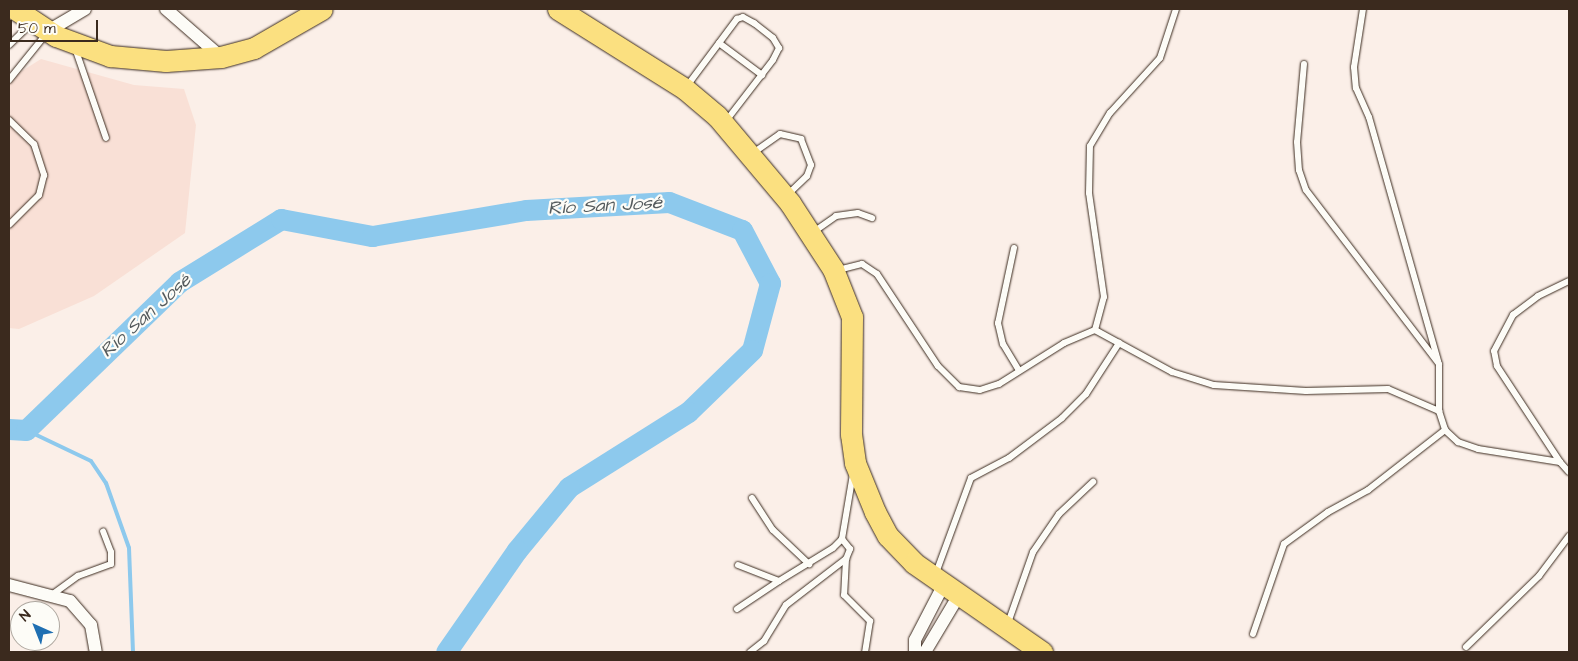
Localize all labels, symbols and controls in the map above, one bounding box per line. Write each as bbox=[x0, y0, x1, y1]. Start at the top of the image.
scale bar bbox=[12, 10, 100, 42]
text: 50 m bbox=[18, 18, 56, 39]
water label: Río San José bbox=[547, 192, 663, 220]
water label: Río San José bbox=[96, 269, 196, 363]
north arrow bbox=[10, 601, 60, 651]
text: N bbox=[15, 606, 35, 626]

